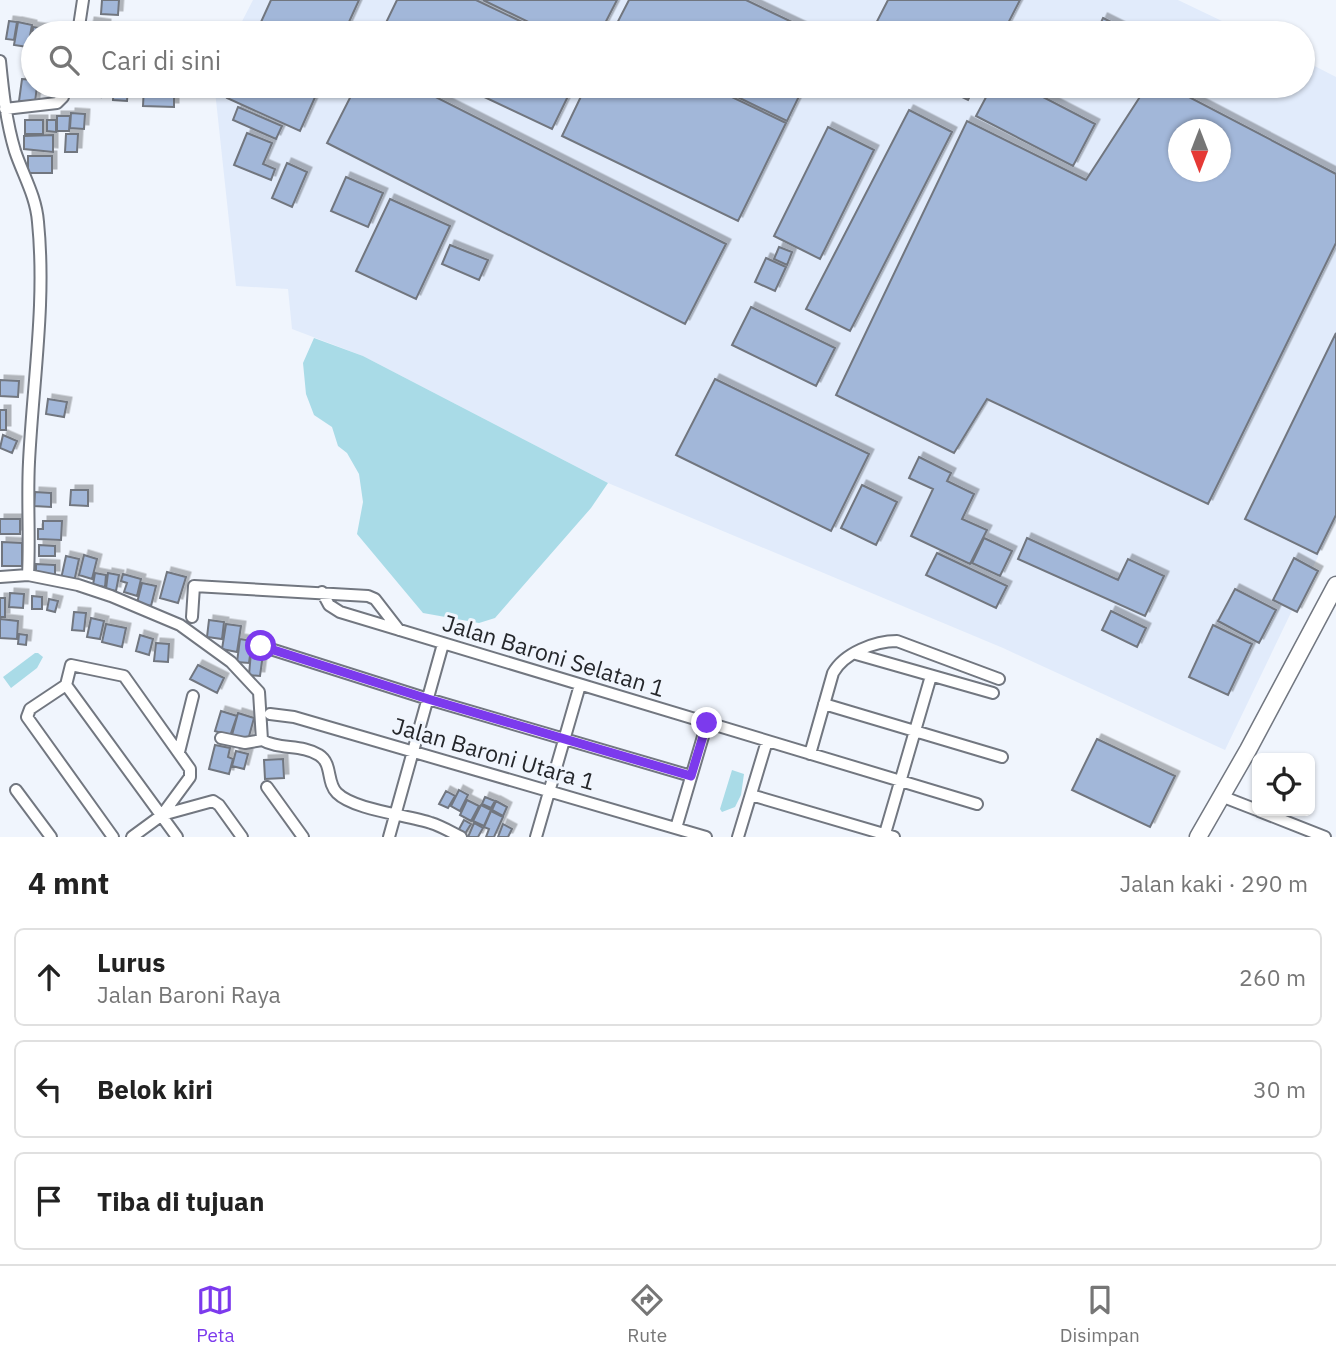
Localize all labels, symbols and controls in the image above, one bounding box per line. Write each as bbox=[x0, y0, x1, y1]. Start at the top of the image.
search box bbox=[21, 21, 1315, 98]
icon: search bbox=[45, 41, 83, 79]
text: Cari di sini bbox=[101, 43, 221, 77]
north arrow bbox=[1168, 119, 1231, 182]
street label: Jalan Baroni Selatan 1 bbox=[439, 607, 669, 703]
route start bbox=[245, 630, 276, 661]
route end bbox=[691, 707, 722, 738]
street label: Jalan Baroni Utara 1 bbox=[389, 710, 599, 796]
map controls bbox=[1252, 753, 1315, 816]
button: locate bbox=[1252, 753, 1315, 816]
text: 4 mnt bbox=[28, 863, 109, 902]
text: Jalan kaki · 290 m bbox=[1120, 868, 1308, 898]
text: Lurus bbox=[97, 945, 165, 979]
icon: ahead bbox=[30, 958, 68, 996]
text: 260 m bbox=[1239, 962, 1306, 992]
text: Jalan Baroni Raya bbox=[97, 979, 281, 1009]
icon: left bbox=[30, 1070, 68, 1108]
text: Belok kiri bbox=[97, 1072, 213, 1106]
text: 30 m bbox=[1253, 1074, 1306, 1104]
icon: arrive bbox=[30, 1182, 68, 1220]
text: Tiba di tujuan bbox=[97, 1184, 264, 1218]
tab: Peta bbox=[196, 1281, 235, 1347]
tab: Rute bbox=[627, 1281, 667, 1347]
tab: Disimpan bbox=[1060, 1281, 1140, 1347]

